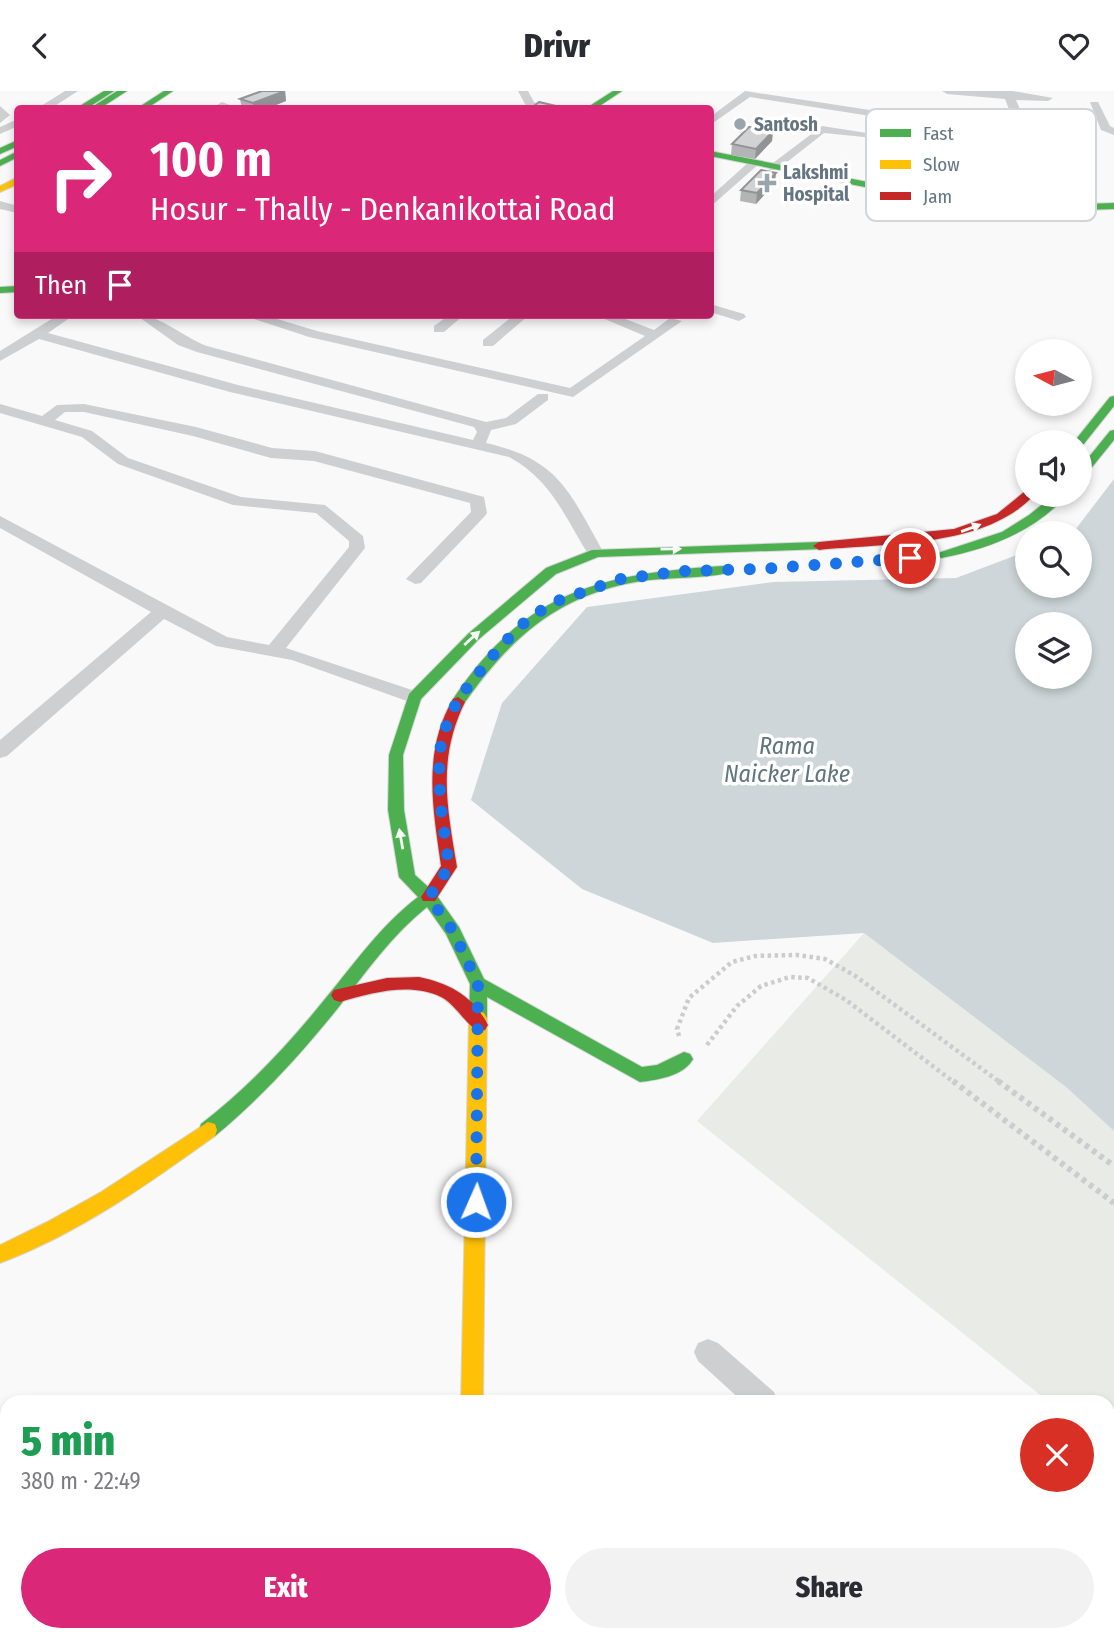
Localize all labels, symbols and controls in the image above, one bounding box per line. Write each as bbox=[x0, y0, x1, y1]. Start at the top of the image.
icon: back bbox=[21, 27, 59, 65]
text: Drivr bbox=[524, 27, 590, 65]
icon: heart bbox=[1055, 27, 1093, 65]
legend bbox=[866, 109, 1096, 221]
place label: Santosh bbox=[754, 113, 818, 136]
marker: Santosh bbox=[732, 116, 748, 132]
text: Fast bbox=[923, 122, 954, 145]
text: 100 m bbox=[150, 130, 272, 189]
icon: right bbox=[35, 133, 126, 224]
text: Slow bbox=[923, 153, 960, 176]
place label: Lakshmi Hospital bbox=[783, 161, 850, 206]
marker: Lakshmi Hospital bbox=[757, 173, 777, 193]
text: Jam bbox=[923, 185, 952, 208]
text: Hosur - Thally - Denkanikottai Road bbox=[150, 190, 615, 228]
icon: arrive bbox=[101, 266, 139, 304]
text: Then bbox=[35, 270, 87, 301]
north arrow bbox=[1015, 339, 1092, 417]
map controls bbox=[1015, 339, 1092, 689]
button: sound bbox=[1015, 430, 1092, 507]
button: search bbox=[1015, 521, 1092, 598]
one-way arrow bbox=[960, 522, 981, 533]
pin bbox=[880, 528, 940, 588]
icon: arrive bbox=[891, 539, 929, 577]
one-way arrow bbox=[660, 543, 682, 555]
button: layers bbox=[1015, 612, 1092, 689]
one-way arrow bbox=[463, 631, 480, 647]
water label: Rama Naicker Lake bbox=[724, 732, 850, 788]
one-way arrow bbox=[395, 827, 406, 849]
position arrow bbox=[439, 1165, 513, 1239]
text: 5 min bbox=[21, 1416, 115, 1466]
button: close bbox=[1020, 1418, 1094, 1492]
text: 380 m · 22:49 bbox=[21, 1467, 141, 1495]
button: Exit bbox=[21, 1548, 551, 1628]
button: Share bbox=[565, 1548, 1094, 1628]

